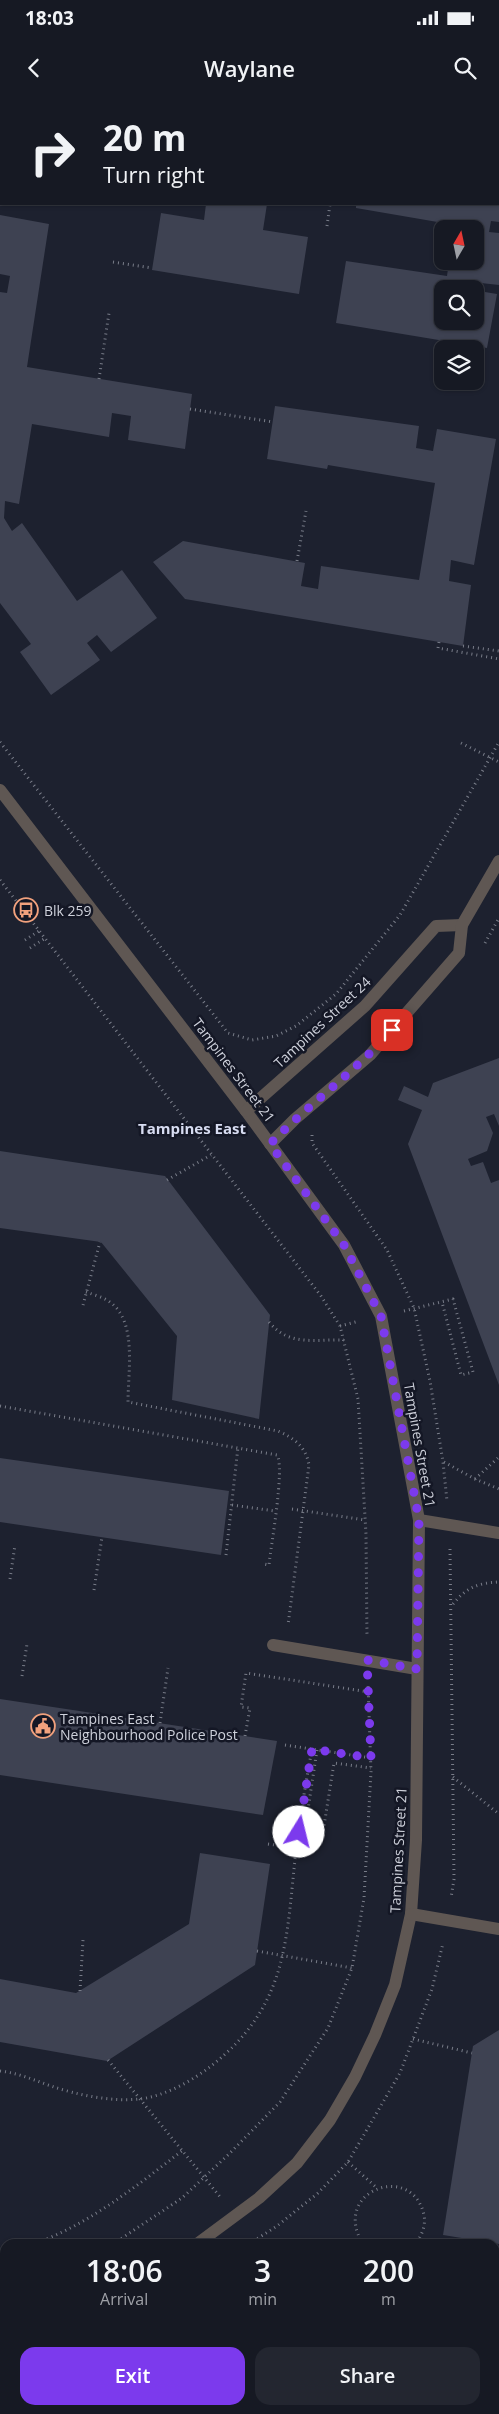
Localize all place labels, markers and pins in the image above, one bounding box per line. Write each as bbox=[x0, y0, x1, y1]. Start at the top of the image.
bus stop icon: Blk 259 bbox=[13, 897, 39, 923]
place label: Blk 259 bbox=[44, 901, 92, 920]
pin bbox=[371, 1009, 413, 1051]
place label: Tampines East Neighbourhood Police Post bbox=[60, 1709, 238, 1744]
public building icon: Tampines East Neighbourhood Police Post bbox=[30, 1713, 56, 1739]

